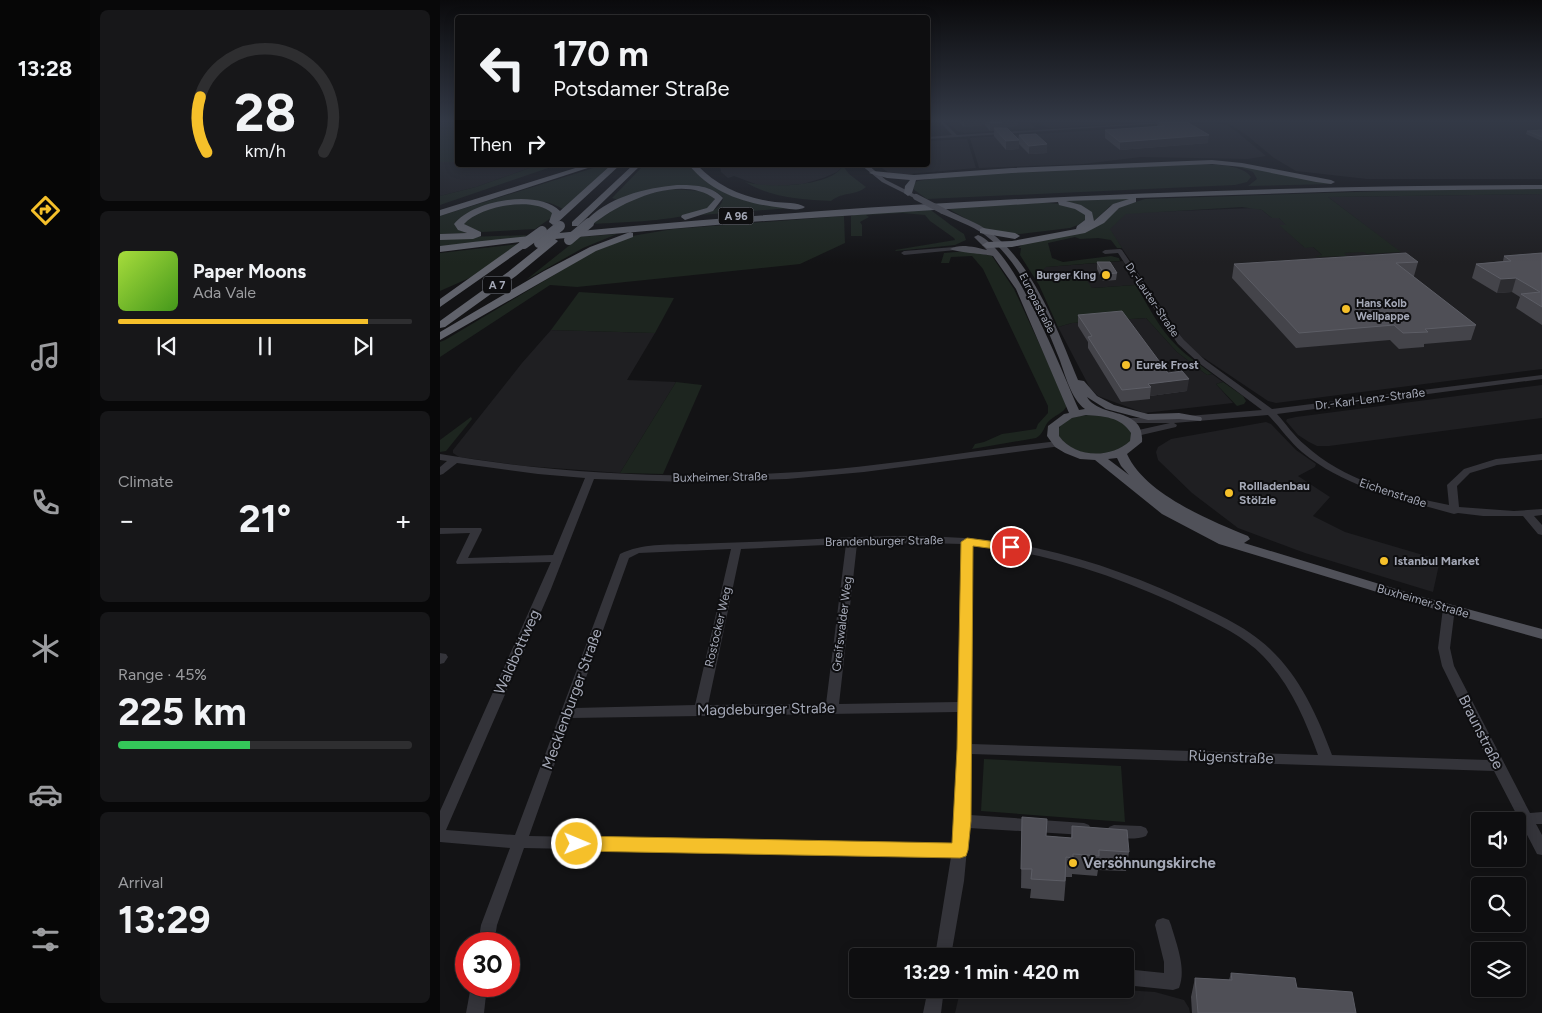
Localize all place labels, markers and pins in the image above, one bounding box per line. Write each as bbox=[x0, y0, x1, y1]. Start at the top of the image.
place label: Burger King bbox=[1036, 269, 1096, 282]
marker: Burger King bbox=[1100, 269, 1112, 281]
place label: Hans Kolb Wellpappe bbox=[1356, 297, 1410, 323]
marker: Hans Kolb Wellpappe bbox=[1340, 303, 1352, 315]
place label: Eurek Frost bbox=[1136, 358, 1199, 372]
marker: Eurek Frost bbox=[1120, 359, 1132, 371]
place label: Rollladenbau Stölzle bbox=[1239, 479, 1310, 507]
marker: Rollladenbau Stölzle bbox=[1223, 487, 1235, 499]
pin bbox=[990, 526, 1032, 568]
place label: Istanbul Market bbox=[1394, 554, 1480, 568]
marker: Istanbul Market bbox=[1378, 555, 1390, 567]
place label: Versöhnungskirche bbox=[1083, 854, 1216, 872]
marker: Versöhnungskirche bbox=[1067, 857, 1079, 869]

